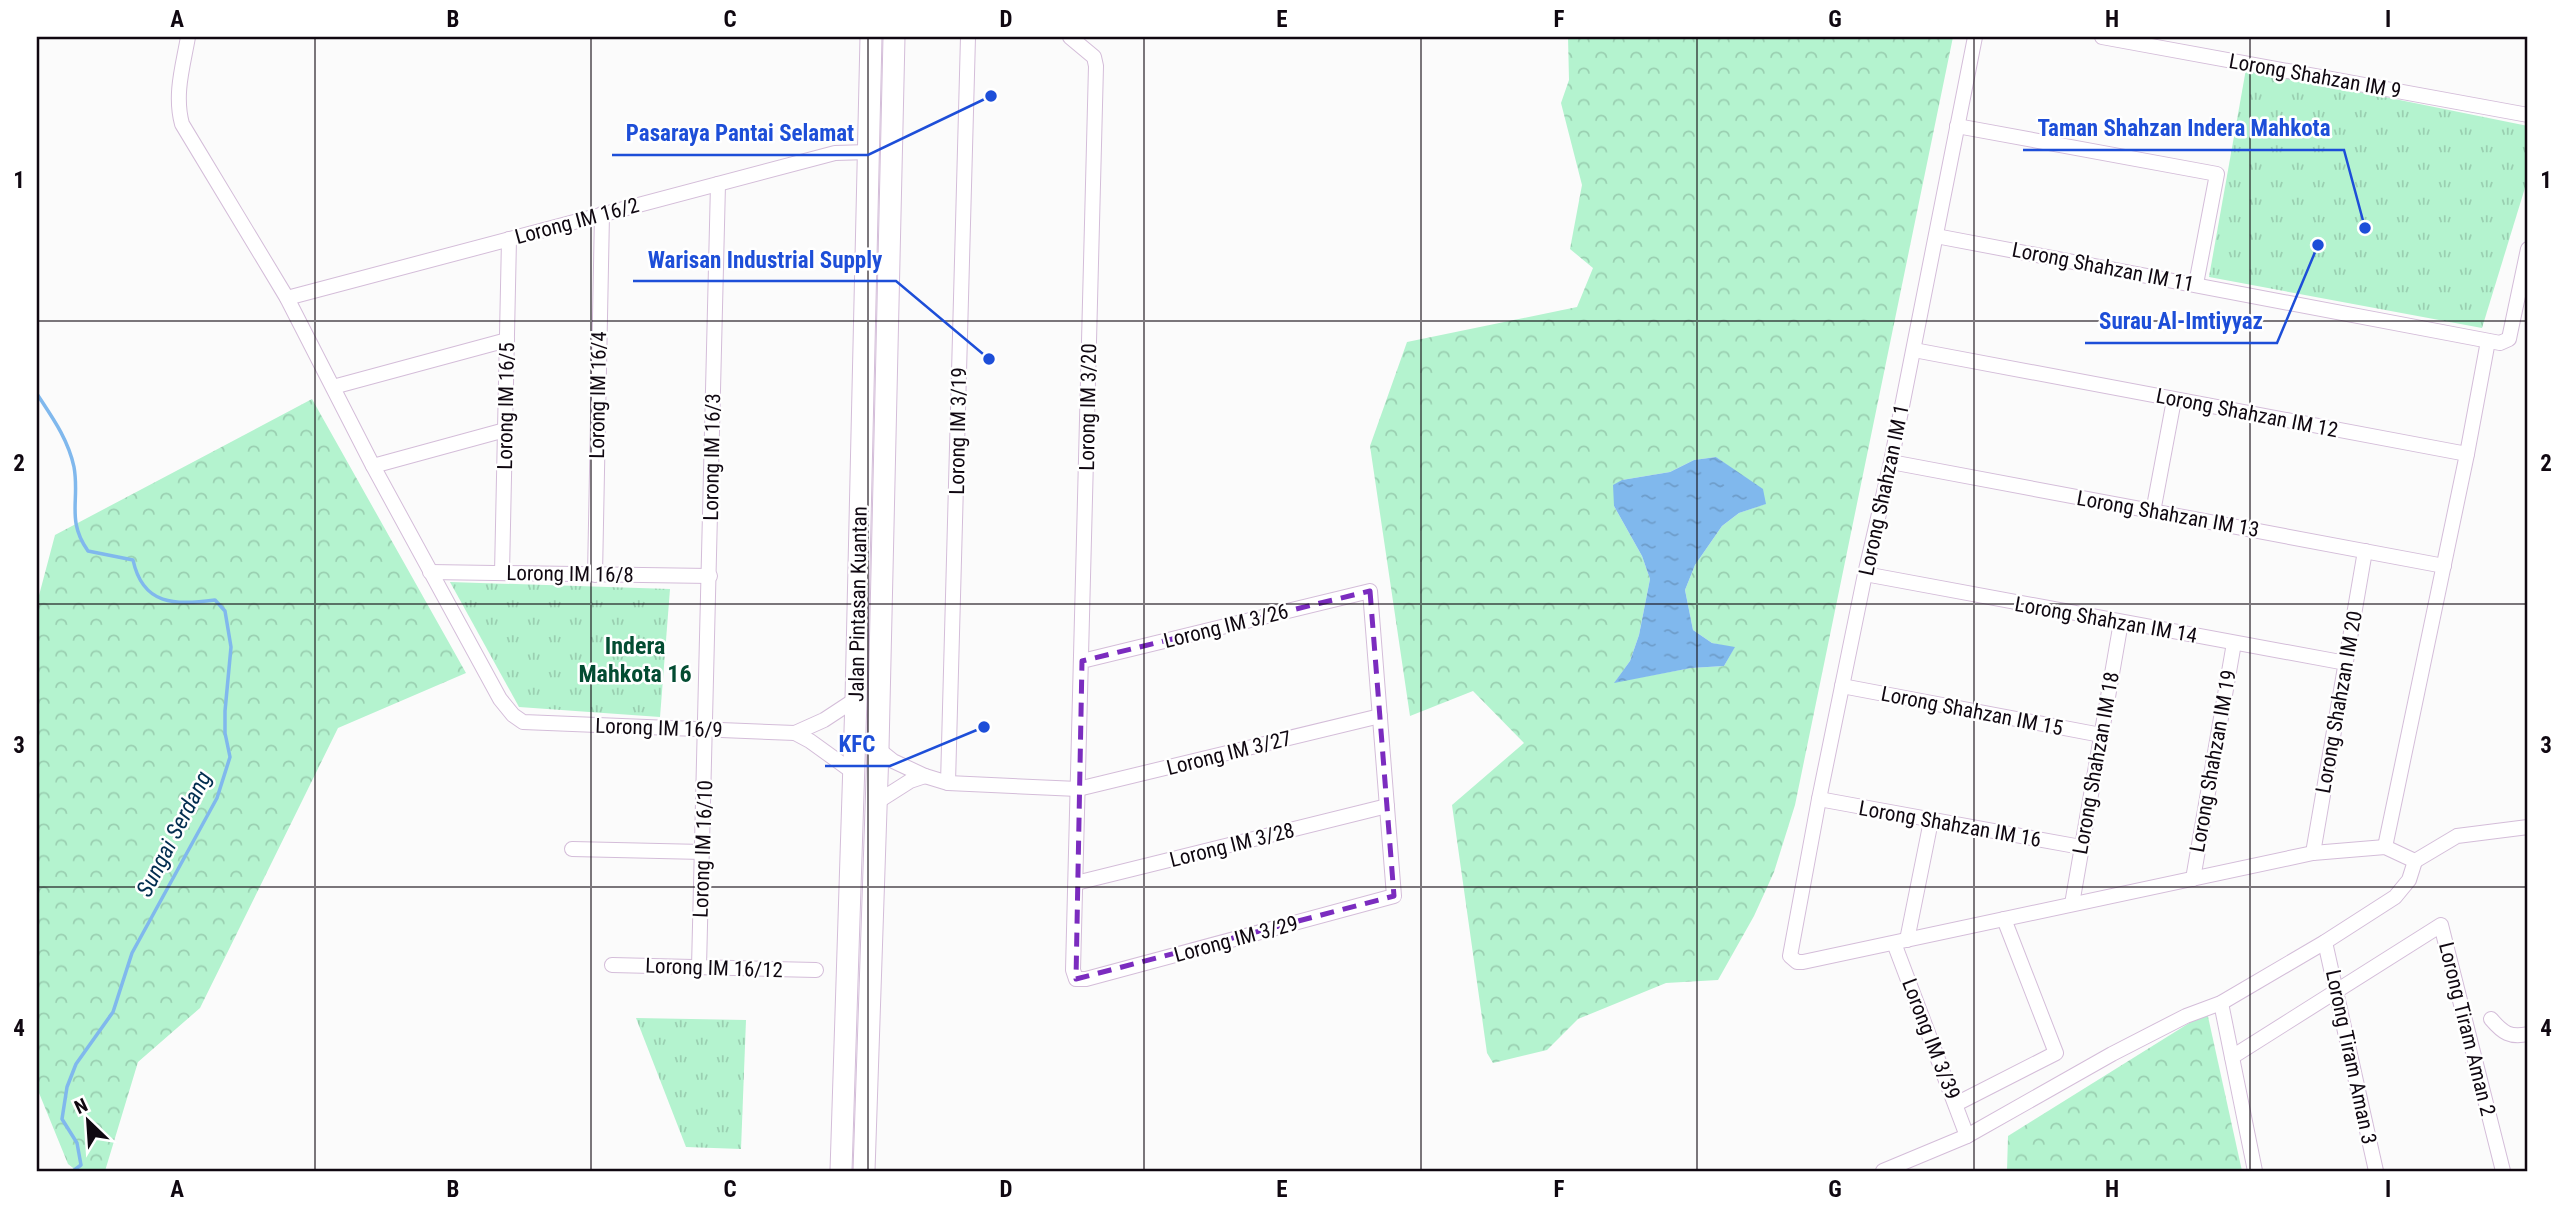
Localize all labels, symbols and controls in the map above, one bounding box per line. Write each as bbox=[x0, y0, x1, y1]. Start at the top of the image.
text: A bbox=[170, 6, 184, 33]
text: B bbox=[447, 6, 459, 33]
text: C bbox=[723, 6, 737, 33]
text: D bbox=[1000, 6, 1013, 33]
text: E bbox=[1276, 6, 1288, 33]
text: F bbox=[1554, 6, 1565, 33]
text: G bbox=[1828, 6, 1842, 33]
text: H bbox=[2105, 6, 2119, 33]
text: I bbox=[2385, 6, 2391, 33]
street label: Lorong Shahzan IM 9 bbox=[2227, 49, 2403, 103]
callout: Taman Shahzan Indera Mahkota bbox=[2023, 106, 2344, 150]
callout: Pasaraya Pantai Selamat bbox=[612, 111, 868, 155]
text: Taman Shahzan Indera Mahkota bbox=[2038, 115, 2331, 142]
text: Pasaraya Pantai Selamat bbox=[626, 120, 854, 147]
text: 1 bbox=[13, 167, 25, 194]
text: 1 bbox=[2540, 167, 2552, 194]
street label: Lorong IM 16/2 bbox=[512, 193, 642, 249]
callout: Warisan Industrial Supply bbox=[633, 237, 896, 281]
street label: Lorong Shahzan IM 11 bbox=[2010, 238, 2196, 296]
text: Warisan Industrial Supply bbox=[648, 247, 883, 274]
callout: Surau Al-Imtiyyaz bbox=[2085, 299, 2277, 343]
text: Surau Al-Imtiyyaz bbox=[2099, 308, 2263, 335]
street label: Lorong IM 16/4 bbox=[585, 331, 611, 459]
street label: Lorong IM 16/5 bbox=[493, 342, 519, 470]
street label: Lorong IM 3/20 bbox=[1075, 343, 1101, 471]
street label: Lorong IM 3/19 bbox=[945, 367, 971, 495]
street label: Lorong Shahzan IM 12 bbox=[2154, 384, 2340, 442]
street label: Lorong IM 16/3 bbox=[699, 393, 725, 521]
street label: Lorong Shahzan IM 1 bbox=[1854, 402, 1914, 578]
text: 2 bbox=[13, 450, 25, 477]
text: 2 bbox=[2540, 450, 2552, 477]
street label: Lorong Shahzan IM 13 bbox=[2075, 486, 2261, 542]
street label: Jalan Pintasan Kuantan bbox=[844, 506, 872, 702]
street label: Lorong IM 16/8 bbox=[506, 561, 634, 587]
street label: Lorong Shahzan IM 14 bbox=[2013, 592, 2199, 648]
street label: Lorong IM 3/26 bbox=[1161, 599, 1291, 653]
street label: Lorong Shahzan IM 20 bbox=[2311, 609, 2367, 795]
district label: Indera Mahkota 16 bbox=[578, 632, 692, 688]
street label: Lorong Shahzan IM 19 bbox=[2185, 668, 2241, 854]
street label: Lorong Shahzan IM 18 bbox=[2068, 670, 2124, 856]
street label: Lorong Shahzan IM 15 bbox=[1879, 682, 2065, 740]
street label: Lorong IM 16/9 bbox=[595, 714, 723, 742]
callout: KFC bbox=[825, 722, 890, 766]
street label: Lorong IM 3/27 bbox=[1164, 726, 1294, 780]
text: KFC bbox=[839, 731, 875, 758]
text: 3 bbox=[13, 732, 25, 759]
text: 3 bbox=[2540, 732, 2552, 759]
water label: Sungai Serdang bbox=[131, 767, 217, 901]
street label: Lorong IM 16/10 bbox=[689, 780, 717, 918]
street label: Lorong Shahzan IM 16 bbox=[1857, 796, 2043, 852]
street label: Lorong IM 3/28 bbox=[1167, 818, 1297, 872]
street label: Lorong IM 3/29 bbox=[1171, 911, 1301, 967]
street label: Lorong Tiram Aman 2 bbox=[2434, 940, 2500, 1118]
street label: Lorong IM 16/12 bbox=[645, 954, 783, 982]
street label: Lorong Tiram Aman 3 bbox=[2321, 967, 2381, 1147]
street label: Lorong IM 3/39 bbox=[1897, 975, 1965, 1103]
text: 4 bbox=[13, 1015, 25, 1042]
text: 4 bbox=[2540, 1015, 2552, 1042]
north arrow bbox=[52, 1086, 122, 1156]
text: N bbox=[71, 1093, 91, 1119]
text: A bbox=[170, 1176, 184, 1203]
text: B bbox=[447, 1176, 459, 1203]
text: C bbox=[723, 1176, 737, 1203]
text: D bbox=[1000, 1176, 1013, 1203]
text: E bbox=[1276, 1176, 1288, 1203]
text: F bbox=[1554, 1176, 1565, 1203]
text: G bbox=[1828, 1176, 1842, 1203]
text: H bbox=[2105, 1176, 2119, 1203]
text: I bbox=[2385, 1176, 2391, 1203]

